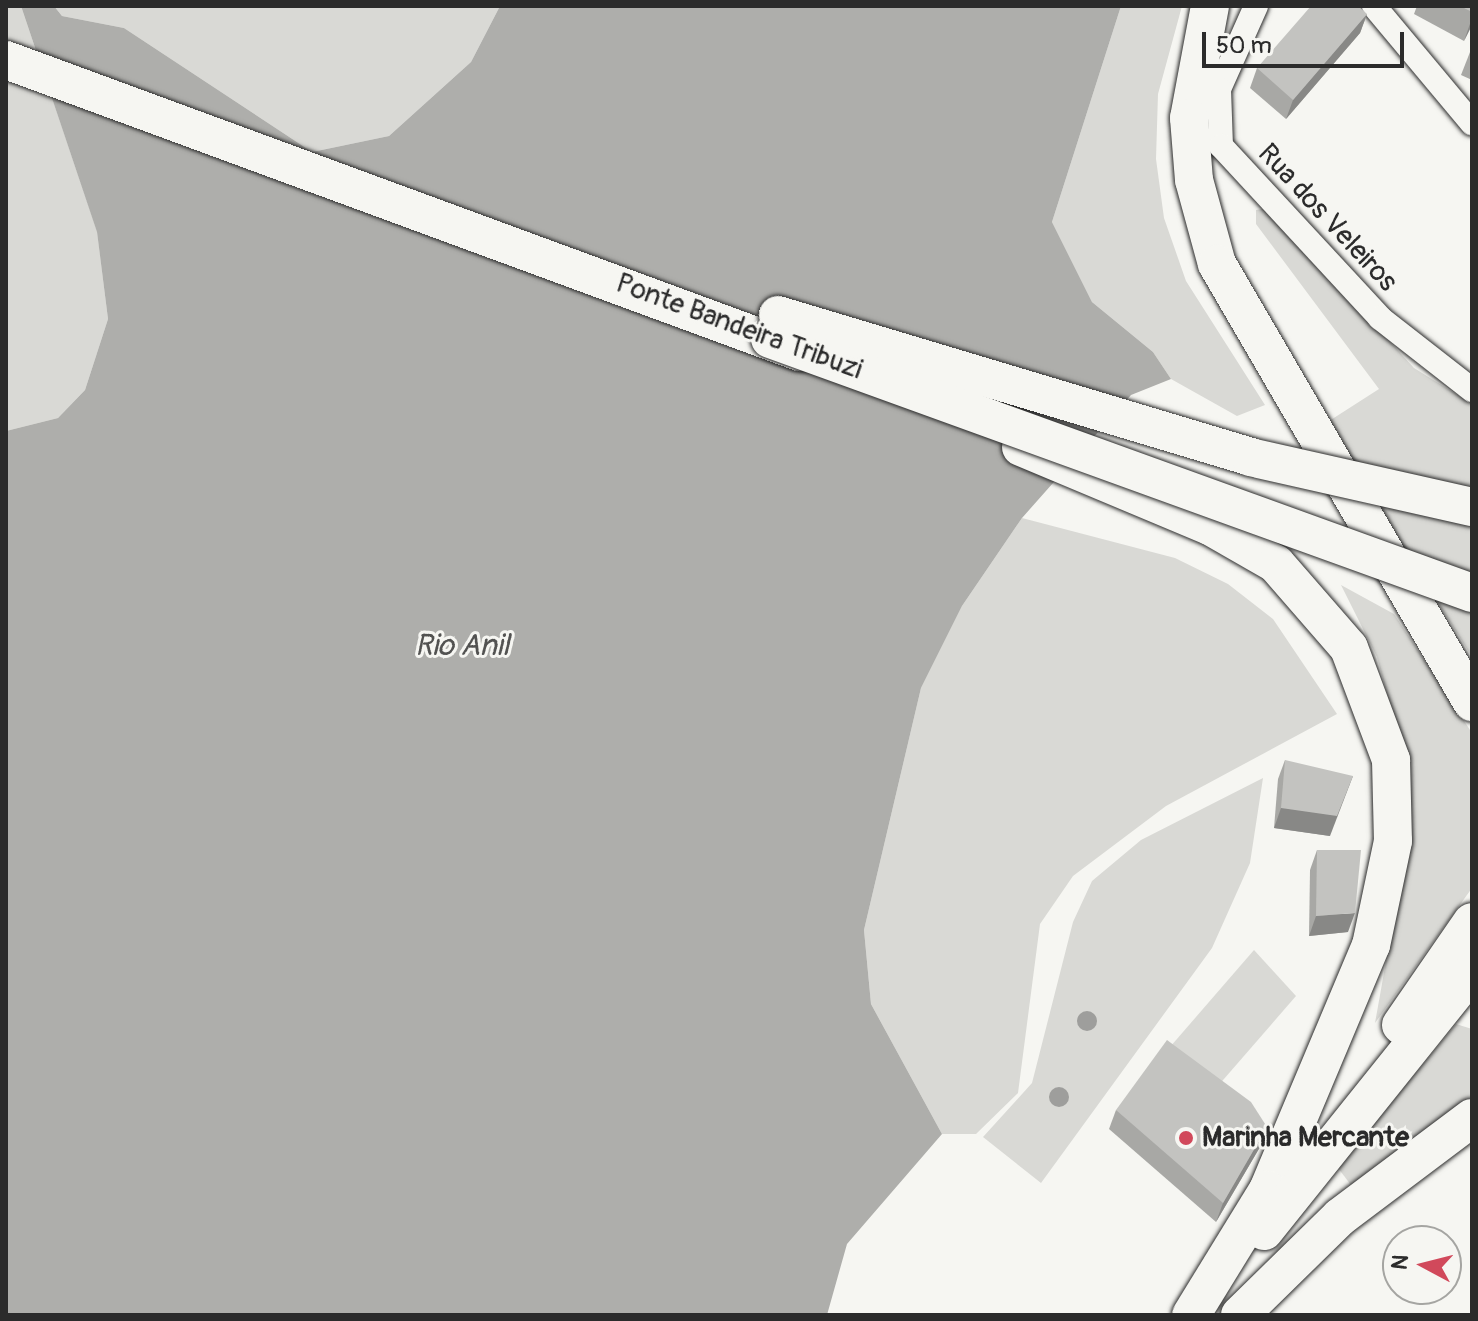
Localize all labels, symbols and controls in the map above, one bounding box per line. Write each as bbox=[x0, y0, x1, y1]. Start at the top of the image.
scale bar bbox=[1206, 16, 1408, 66]
text: 50 m bbox=[1216, 31, 1272, 60]
street label: Rua dos Veleiros bbox=[1250, 137, 1404, 299]
street label: Ponte Bandeira Tribuzi bbox=[611, 267, 867, 387]
water label: Rio Anil bbox=[415, 628, 509, 664]
place label: Marinha Mercante bbox=[1202, 1121, 1409, 1155]
marker: Marinha Mercante bbox=[1177, 1129, 1195, 1147]
north arrow bbox=[1382, 1225, 1462, 1305]
text: N bbox=[1385, 1253, 1415, 1271]

